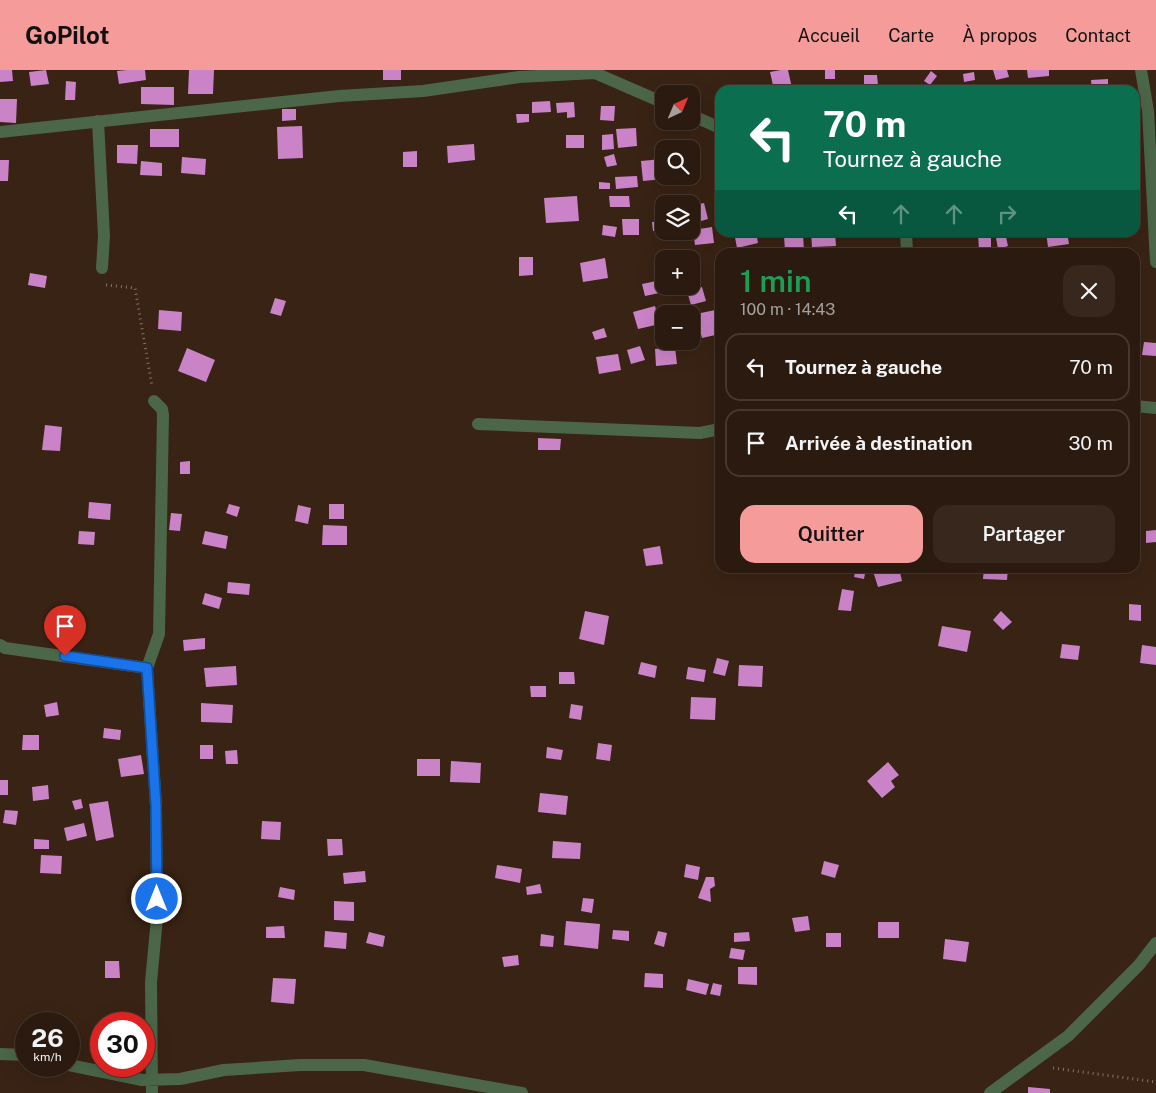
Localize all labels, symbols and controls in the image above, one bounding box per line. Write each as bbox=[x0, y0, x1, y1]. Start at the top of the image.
text: GoPilot bbox=[25, 21, 109, 49]
text: Accueil bbox=[798, 25, 860, 46]
text: Carte bbox=[888, 25, 934, 46]
text: À propos bbox=[962, 25, 1037, 46]
text: Contact bbox=[1065, 25, 1131, 46]
north arrow bbox=[655, 85, 700, 130]
map controls bbox=[655, 85, 700, 350]
text: 70 m bbox=[823, 104, 906, 145]
icon: left bbox=[740, 105, 805, 170]
button: search bbox=[655, 140, 700, 185]
text: Tournez à gauche bbox=[823, 146, 1002, 172]
button: layers bbox=[655, 195, 700, 240]
icon: left bbox=[834, 200, 862, 228]
icon: ahead bbox=[887, 200, 915, 228]
icon: ahead bbox=[940, 200, 968, 228]
icon: right bbox=[993, 200, 1021, 228]
button: + bbox=[655, 250, 700, 295]
text: 1 min bbox=[740, 263, 811, 299]
button: close bbox=[1063, 265, 1115, 317]
text: 100 m · 14:43 bbox=[740, 300, 835, 319]
button: − bbox=[655, 305, 700, 350]
icon: left bbox=[742, 353, 770, 381]
text: Tournez à gauche bbox=[785, 356, 942, 378]
text: 70 m bbox=[1069, 356, 1113, 378]
icon: arrive bbox=[742, 429, 770, 457]
text: Arrivée à destination bbox=[785, 432, 973, 454]
text: 30 m bbox=[1068, 432, 1113, 454]
button: Quitter bbox=[740, 505, 923, 563]
button: Partager bbox=[933, 505, 1115, 563]
pin bbox=[44, 605, 86, 656]
icon: arrive bbox=[51, 612, 79, 640]
position arrow bbox=[130, 872, 182, 924]
speed limit sign: 30 bbox=[90, 1012, 155, 1077]
text: 26 bbox=[31, 1023, 64, 1053]
text: km/h bbox=[33, 1050, 62, 1064]

